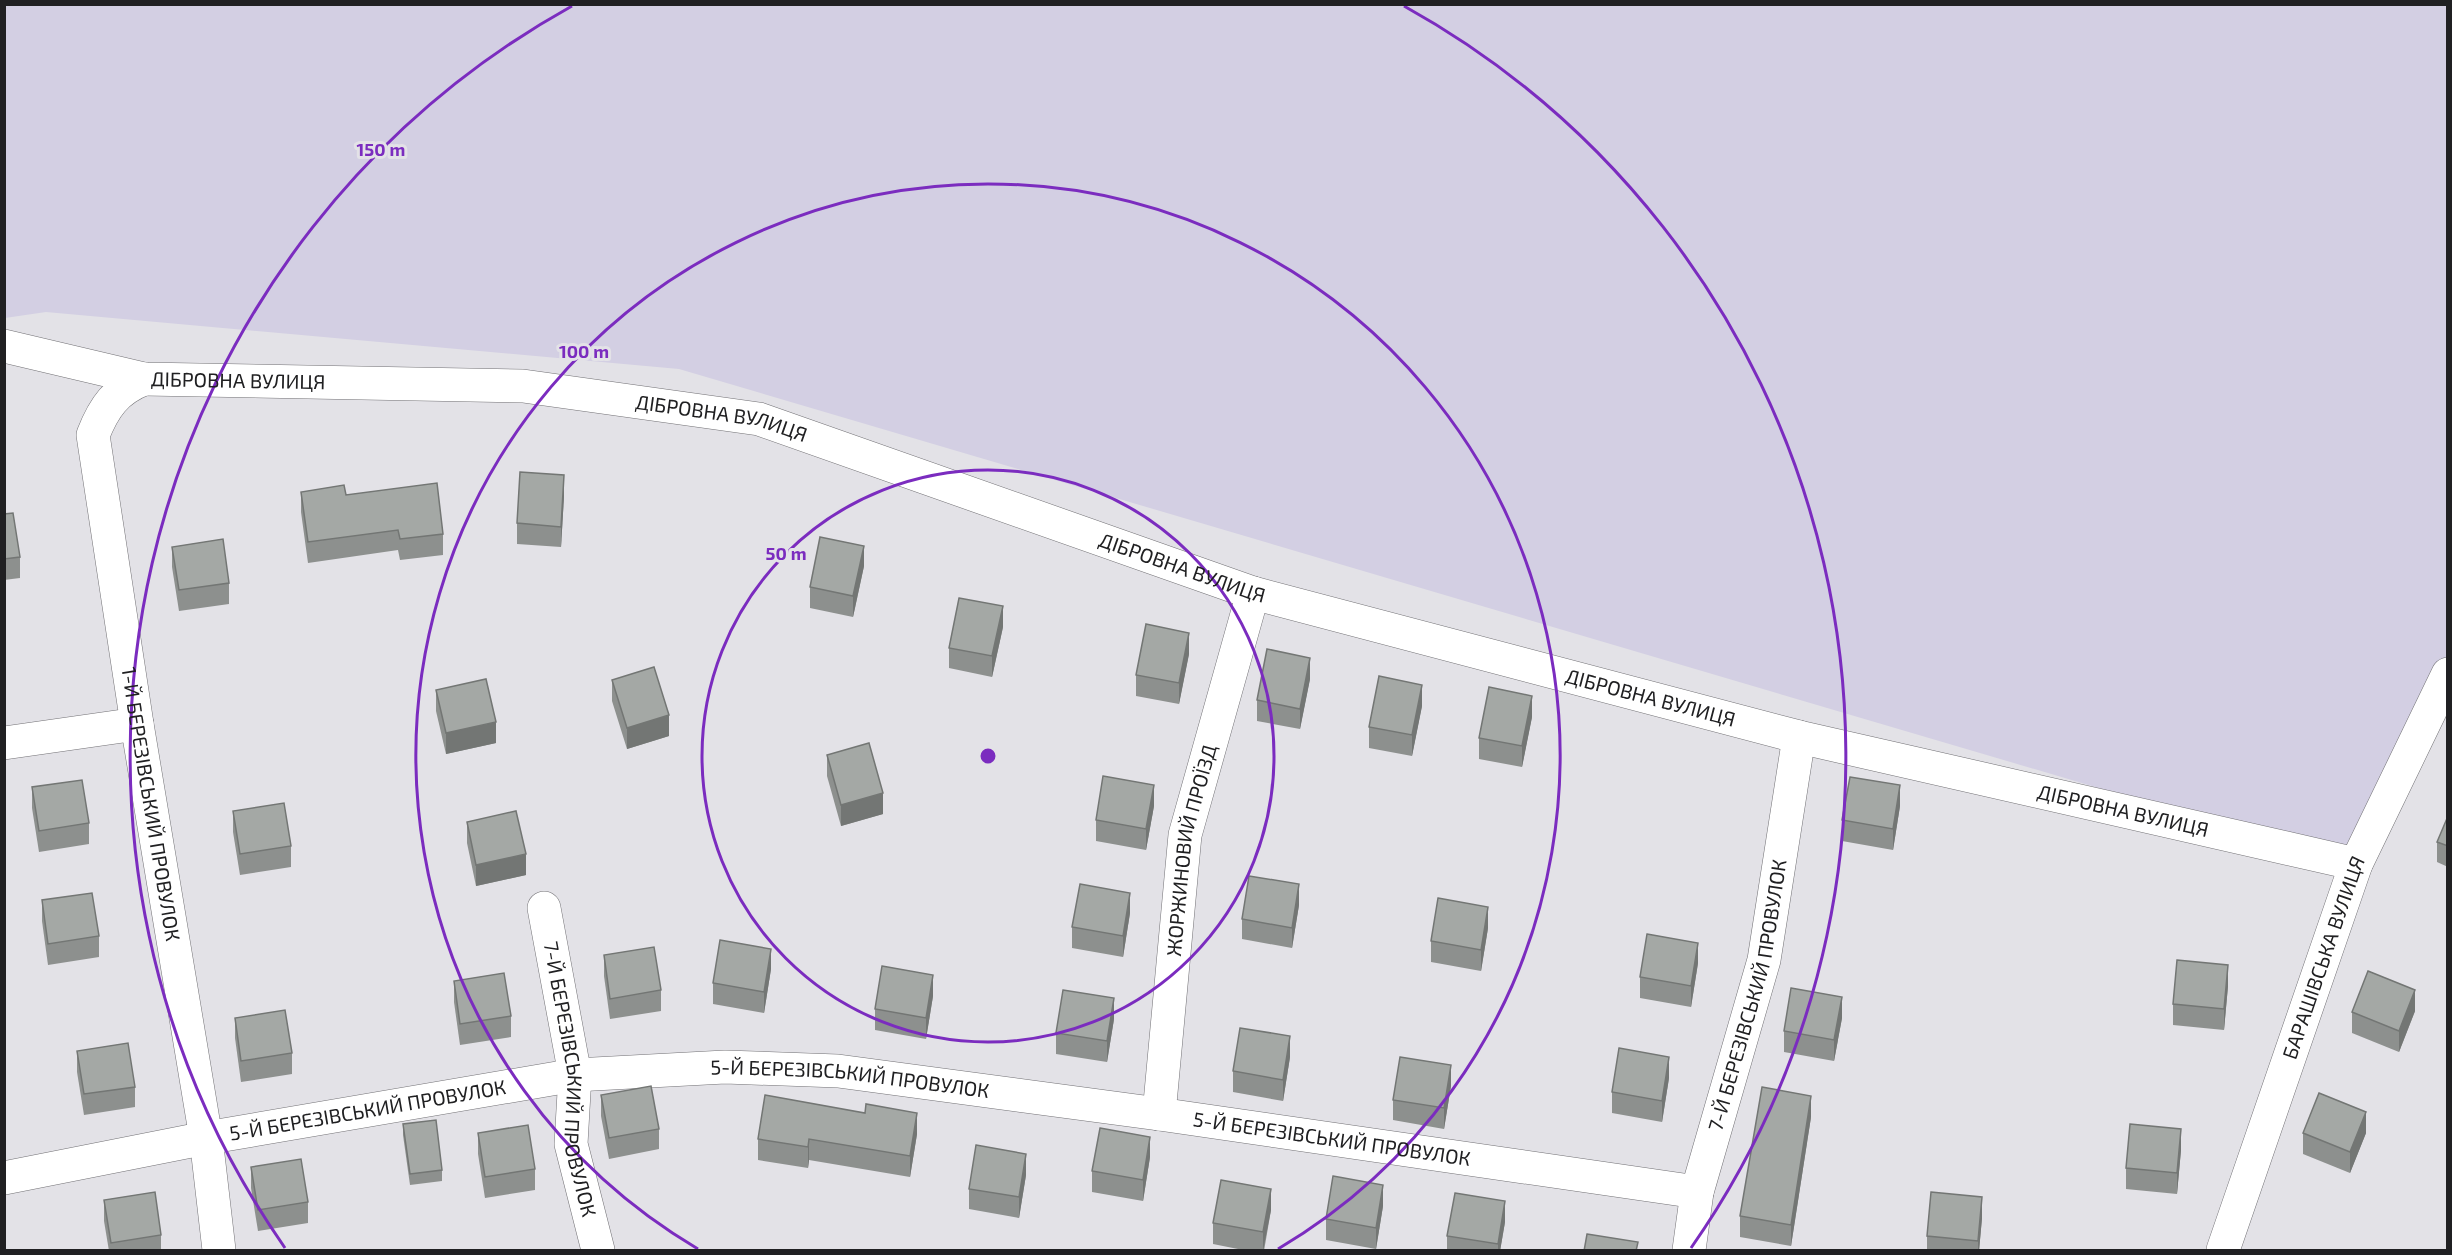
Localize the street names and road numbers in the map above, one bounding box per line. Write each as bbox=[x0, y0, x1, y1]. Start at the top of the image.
street label: ДІБРОВНА ВУЛИЦЯ bbox=[151, 366, 326, 393]
street label: ДІБРОВНА ВУЛИЦЯ bbox=[634, 389, 811, 446]
street label: ДІБРОВНА ВУЛИЦЯ bbox=[1096, 527, 1268, 607]
street label: ДІБРОВНА ВУЛИЦЯ bbox=[1563, 663, 1738, 731]
street label: 1-Й БЕРЕЗІВСЬКИЙ ПРОВУЛОК bbox=[117, 665, 186, 943]
street label: ЖОРЖИНОВИЙ ПРОЇЗД bbox=[1161, 741, 1221, 957]
street label: ДІБРОВНА ВУЛИЦЯ bbox=[2035, 779, 2211, 841]
street label: БАРАШІВСЬКА ВУЛИЦЯ bbox=[2277, 852, 2369, 1062]
street label: 7-Й БЕРЕЗІВСЬКИЙ ПРОВУЛОК bbox=[1702, 858, 1791, 1134]
street label: 7-Й БЕРЕЗІВСЬКИЙ ПРОВУЛОК bbox=[539, 939, 602, 1219]
street label: 5-Й БЕРЕЗІВСЬКИЙ ПРОВУЛОК bbox=[710, 1054, 991, 1102]
street label: 5-Й БЕРЕЗІВСЬКИЙ ПРОВУЛОК bbox=[228, 1074, 508, 1145]
street label: 5-Й БЕРЕЗІВСЬКИЙ ПРОВУЛОК bbox=[1192, 1106, 1472, 1170]

